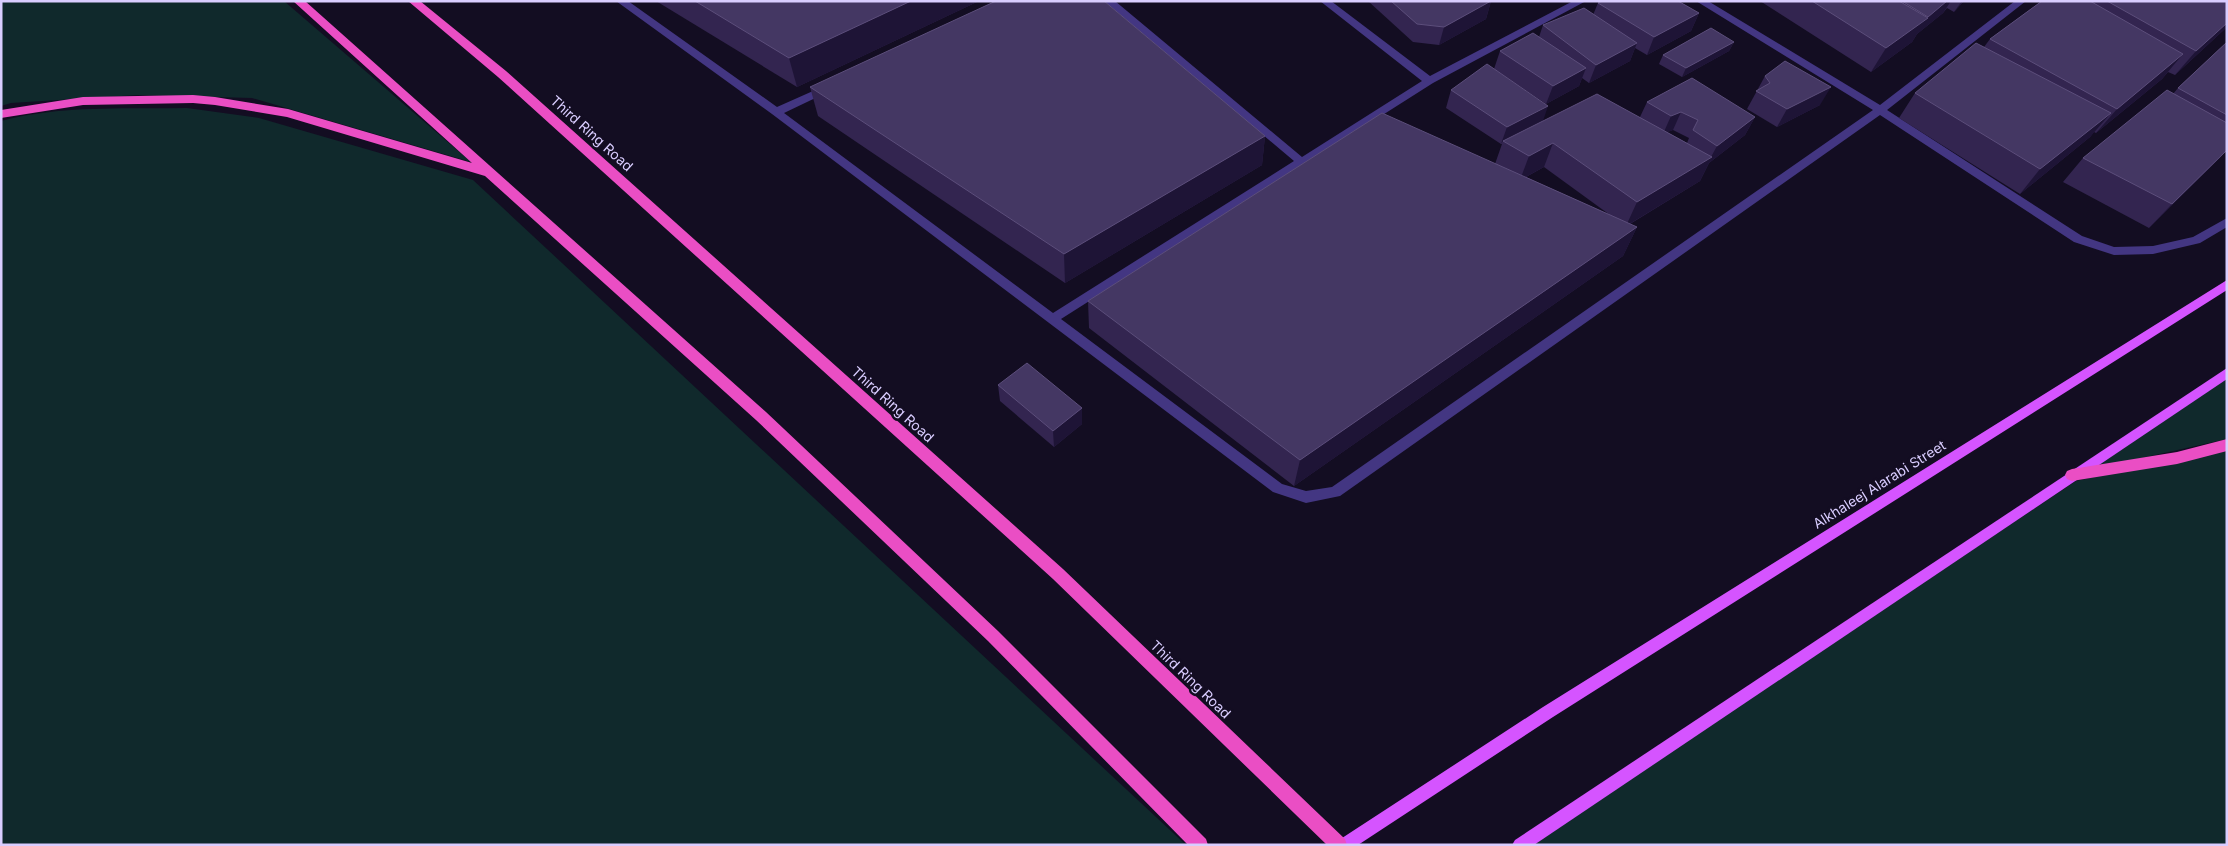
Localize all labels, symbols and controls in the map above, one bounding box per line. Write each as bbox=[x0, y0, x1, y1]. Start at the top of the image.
street label: Third Ring Road bbox=[547, 91, 637, 175]
street label: Third Ring Road bbox=[848, 362, 938, 446]
street label: Alkhaleej Alarabi Street bbox=[1809, 436, 1949, 532]
street label: Third Ring Road bbox=[1147, 636, 1235, 722]

